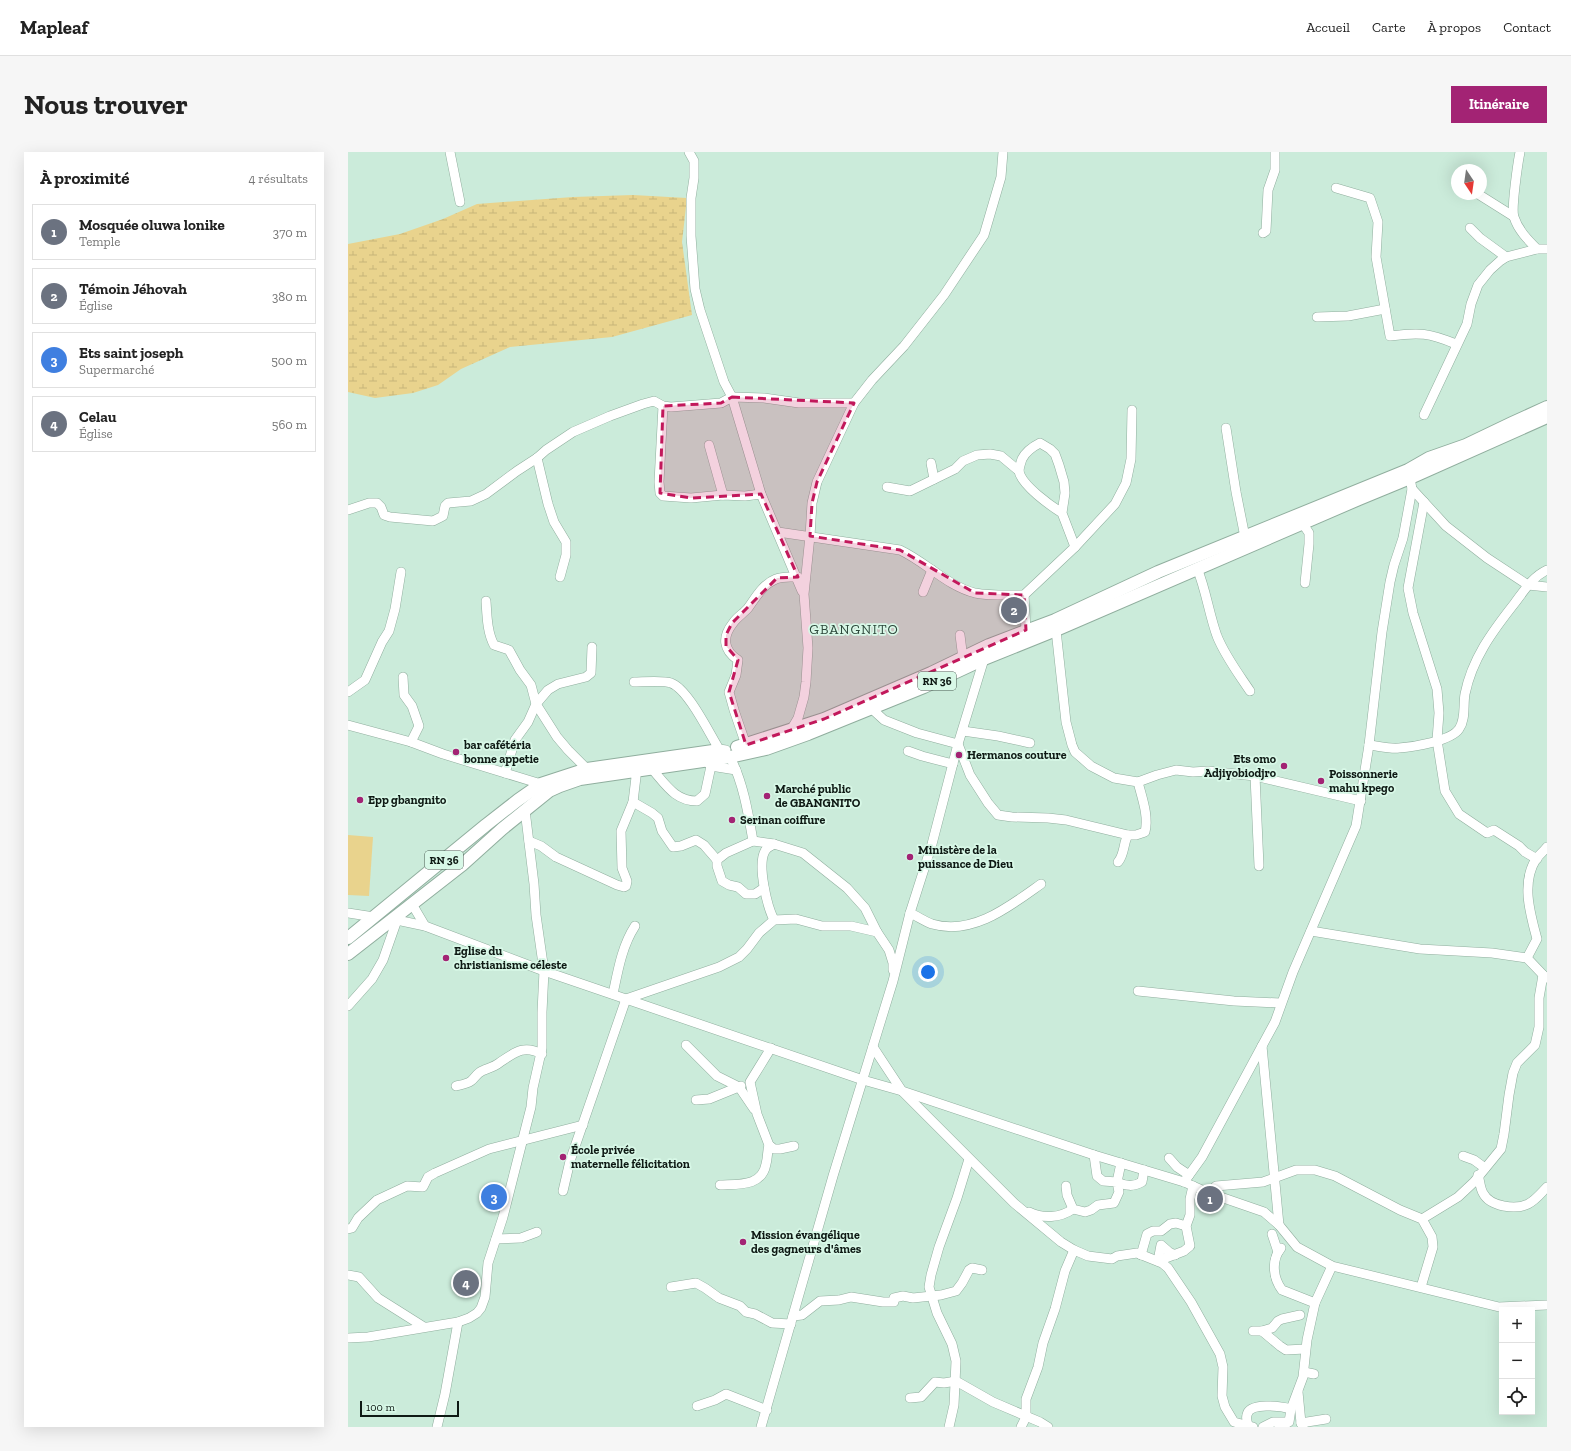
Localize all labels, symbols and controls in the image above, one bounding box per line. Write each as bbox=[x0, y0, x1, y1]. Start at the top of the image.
text: Mapleaf bbox=[20, 16, 88, 39]
text: Accueil bbox=[1306, 19, 1350, 36]
text: Carte bbox=[1372, 19, 1406, 36]
text: À propos bbox=[1428, 19, 1481, 36]
text: Contact bbox=[1503, 19, 1551, 36]
button: Itinéraire bbox=[1451, 86, 1547, 123]
text: Nous trouver bbox=[24, 88, 188, 121]
north arrow bbox=[1451, 164, 1487, 200]
text: À proximité bbox=[40, 168, 129, 188]
text: 4 résultats bbox=[248, 171, 308, 186]
text: Mosquée oluwa lonike bbox=[79, 216, 225, 234]
text: 1 bbox=[51, 225, 57, 240]
text: 370 m bbox=[273, 225, 307, 240]
text: Temple bbox=[79, 234, 120, 249]
text: Témoin Jéhovah bbox=[79, 280, 187, 298]
text: 2 bbox=[51, 289, 57, 304]
text: 380 m bbox=[272, 289, 307, 304]
text: Église bbox=[79, 298, 113, 313]
text: Ets saint joseph bbox=[79, 344, 183, 362]
text: 3 bbox=[51, 353, 57, 368]
text: 500 m bbox=[271, 353, 307, 368]
text: Supermarché bbox=[79, 362, 154, 377]
text: Celau bbox=[79, 408, 117, 426]
text: 4 bbox=[50, 417, 58, 432]
text: 560 m bbox=[272, 417, 307, 432]
text: Église bbox=[79, 426, 113, 441]
pin: 2 bbox=[1001, 595, 1027, 625]
district label: GBANGNITO bbox=[809, 621, 899, 638]
road number: RN 36 bbox=[918, 672, 956, 690]
place label: bar cafétéria bonne appetie bbox=[463, 738, 539, 766]
marker: bar cafétéria bonne appetie bbox=[451, 747, 461, 757]
place label: Hermanos couture bbox=[967, 748, 1067, 762]
marker: Hermanos couture bbox=[954, 750, 964, 760]
place label: Ets omo Adjiyobiodjro bbox=[1204, 752, 1277, 781]
marker: Ets omo Adjiyobiodjro bbox=[1279, 761, 1289, 771]
place label: Poissonnerie mahu kpego bbox=[1329, 767, 1398, 795]
marker: Poissonnerie mahu kpego bbox=[1316, 776, 1326, 786]
place label: Marché public de GBANGNITO bbox=[775, 782, 861, 810]
marker: Marché public de GBANGNITO bbox=[762, 791, 772, 801]
place label: Epp gbangnito bbox=[368, 793, 447, 807]
marker: Epp gbangnito bbox=[355, 795, 365, 805]
place label: Serinan coiffure bbox=[740, 813, 825, 827]
marker: Serinan coiffure bbox=[727, 815, 737, 825]
place label: Ministère de la puissance de Dieu bbox=[918, 843, 1013, 871]
road number: RN 36 bbox=[425, 851, 463, 869]
marker: Ministère de la puissance de Dieu bbox=[905, 852, 915, 862]
place label: Eglise du christianisme céleste bbox=[454, 944, 567, 972]
marker: Eglise du christianisme céleste bbox=[441, 953, 451, 963]
your location bbox=[918, 962, 938, 982]
place label: École privée maternelle félicitation bbox=[571, 1143, 690, 1171]
marker: École privée maternelle félicitation bbox=[558, 1152, 568, 1162]
pin: 3 bbox=[481, 1182, 507, 1212]
pin: 1 bbox=[1197, 1184, 1223, 1214]
place label: Mission évangélique des gagneurs d'âmes bbox=[751, 1228, 862, 1256]
marker: Mission évangélique des gagneurs d'âmes bbox=[738, 1237, 748, 1247]
pin: 4 bbox=[453, 1268, 479, 1298]
map controls bbox=[1499, 1307, 1535, 1415]
button: + bbox=[1499, 1307, 1535, 1343]
button: − bbox=[1499, 1343, 1535, 1379]
button: locate bbox=[1499, 1379, 1535, 1415]
scale bar bbox=[360, 1399, 459, 1418]
text: 100 m bbox=[366, 1401, 395, 1414]

